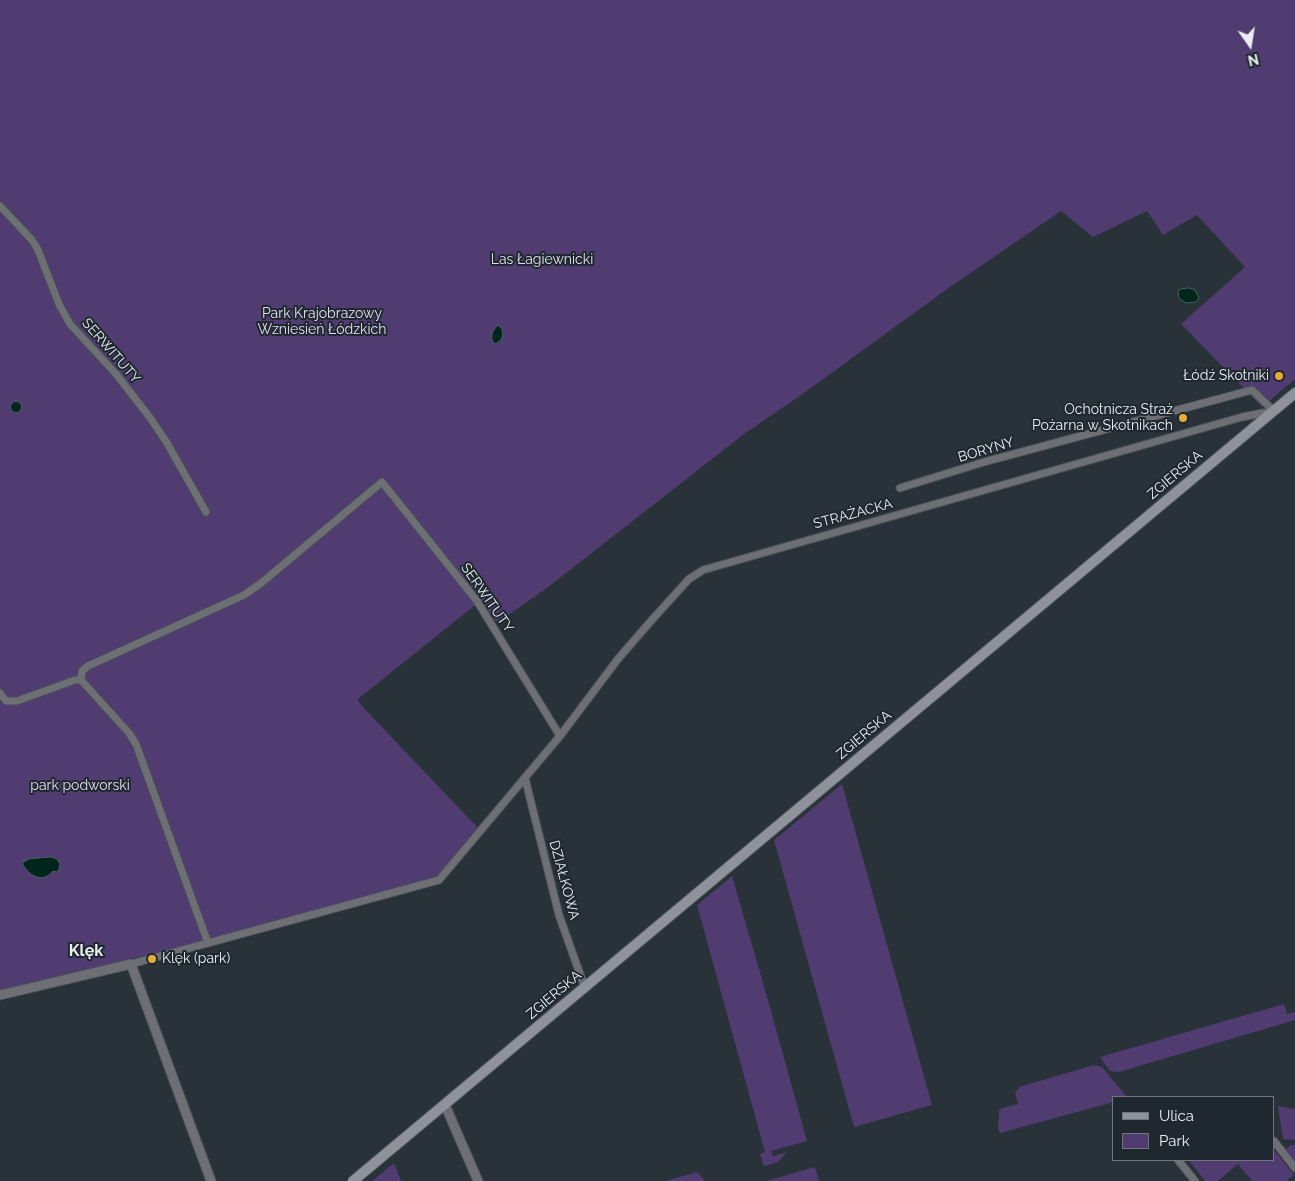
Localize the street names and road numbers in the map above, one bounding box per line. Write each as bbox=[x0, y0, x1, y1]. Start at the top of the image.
street label: SERWITUTY bbox=[78, 315, 144, 387]
street label: BORYNY bbox=[956, 434, 1016, 466]
street label: ZGIERSKA bbox=[1144, 447, 1206, 503]
street label: STRAŻACKA bbox=[811, 495, 895, 533]
street label: SERWITUTY bbox=[457, 560, 517, 636]
street label: ZGIERSKA bbox=[833, 707, 895, 763]
street label: DZIAŁKOWA bbox=[545, 838, 583, 922]
street label: ZGIERSKA bbox=[523, 967, 585, 1023]

